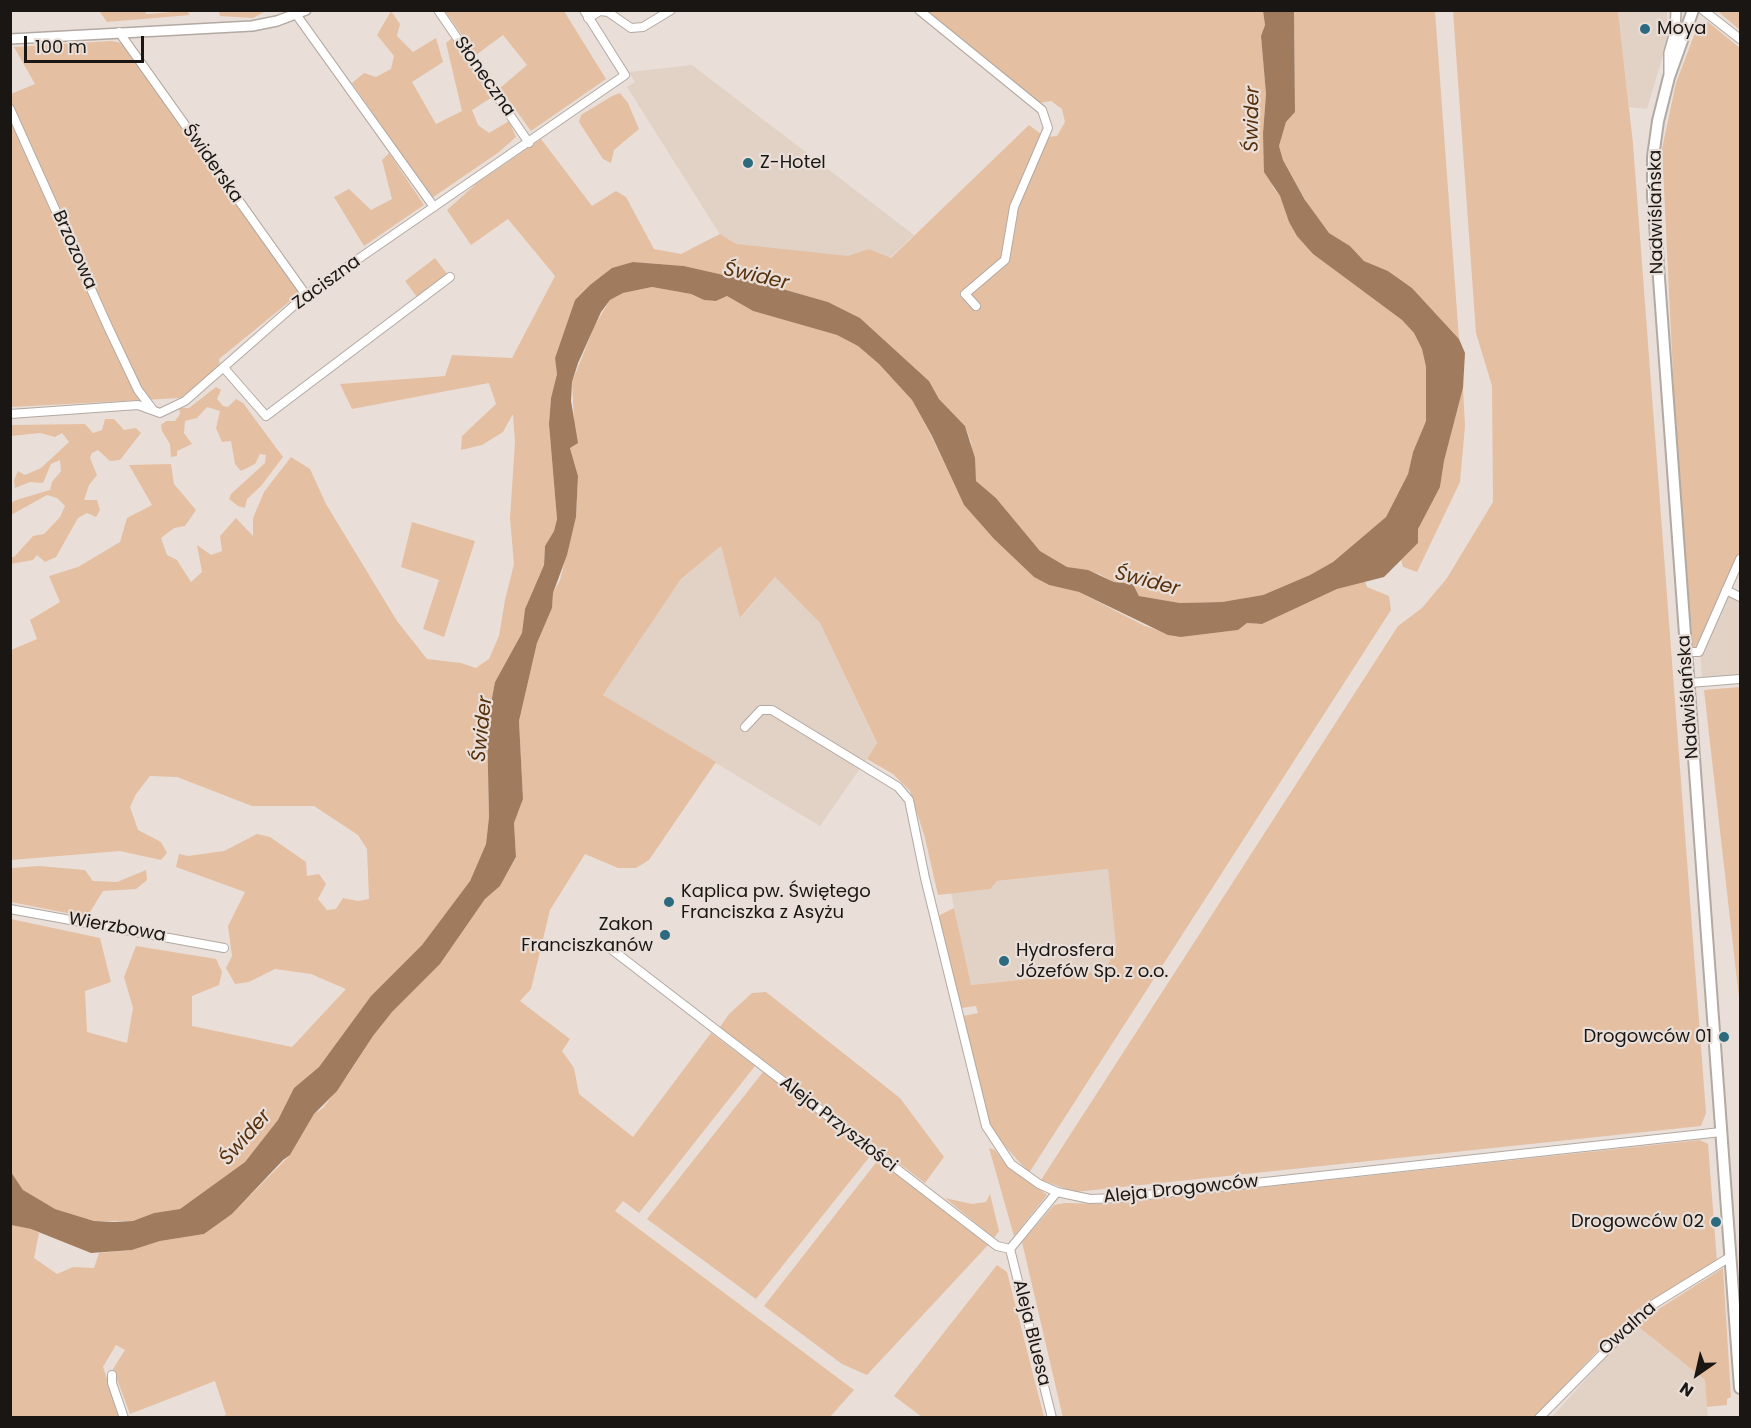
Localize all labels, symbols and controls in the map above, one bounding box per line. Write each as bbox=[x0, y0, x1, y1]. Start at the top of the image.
place label: Moya bbox=[1657, 18, 1706, 40]
marker: Moya bbox=[1638, 22, 1652, 36]
scale bar bbox=[27, 24, 147, 62]
street label: Słoneczna bbox=[449, 33, 519, 121]
text: 100 m bbox=[35, 34, 87, 59]
water label: Świder bbox=[1240, 86, 1266, 152]
street label: Świderska bbox=[177, 121, 247, 207]
street label: Nadwiślańska bbox=[1645, 150, 1669, 274]
place label: Z-Hotel bbox=[760, 152, 826, 174]
marker: Z-Hotel bbox=[741, 156, 755, 170]
street label: Brzozowa bbox=[47, 207, 101, 293]
street label: Zaciszna bbox=[289, 251, 365, 315]
water label: Świder bbox=[721, 258, 791, 296]
water label: Świder bbox=[1112, 562, 1182, 602]
street label: Nadwiślańska bbox=[1674, 634, 1704, 760]
water label: Świder bbox=[468, 695, 498, 763]
place label: Kaplica pw. Świętego Franciszka z Asyżu bbox=[681, 881, 871, 924]
marker: Kaplica pw. Świętego Franciszka z Asyżu bbox=[662, 895, 676, 909]
street label: Wierzbowa bbox=[67, 909, 167, 947]
place label: Zakon Franciszkanów bbox=[521, 914, 653, 956]
marker: Zakon Franciszkanów bbox=[658, 928, 672, 942]
place label: Hydrosfera Józefów Sp. z o.o. bbox=[1016, 940, 1168, 982]
marker: Hydrosfera Józefów Sp. z o.o. bbox=[997, 954, 1011, 968]
place label: Drogowców 01 bbox=[1584, 1026, 1712, 1048]
marker: Drogowców 01 bbox=[1717, 1030, 1731, 1044]
street label: Aleja Przyszłości bbox=[775, 1072, 901, 1178]
water label: Świder bbox=[215, 1105, 277, 1171]
street label: Aleja Drogowców bbox=[1102, 1171, 1260, 1209]
place label: Drogowców 02 bbox=[1571, 1211, 1704, 1233]
marker: Drogowców 02 bbox=[1709, 1215, 1723, 1229]
street label: Aleja Bluesa bbox=[1007, 1278, 1055, 1388]
street label: Owalna bbox=[1595, 1298, 1661, 1360]
north arrow bbox=[1667, 1344, 1727, 1404]
text: N bbox=[1675, 1376, 1698, 1402]

